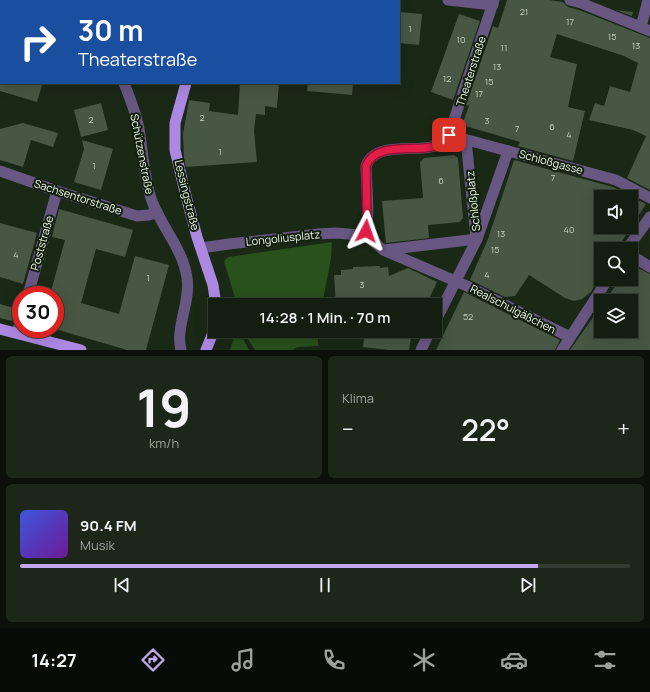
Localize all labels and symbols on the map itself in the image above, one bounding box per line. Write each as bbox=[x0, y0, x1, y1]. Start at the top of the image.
house number: 21 bbox=[520, 5, 528, 18]
house number: 17 bbox=[566, 15, 574, 28]
house number: 1 bbox=[408, 22, 412, 35]
house number: 15 bbox=[608, 30, 616, 43]
street label: Theaterstraße bbox=[452, 33, 489, 108]
house number: 10 bbox=[457, 33, 466, 46]
house number: 13 bbox=[632, 39, 640, 52]
house number: 11 bbox=[500, 41, 508, 54]
house number: 13 bbox=[493, 60, 501, 73]
house number: 12 bbox=[443, 72, 451, 85]
house number: 15 bbox=[485, 75, 493, 88]
house number: 17 bbox=[475, 87, 483, 100]
house number: 2 bbox=[199, 111, 205, 124]
street label: Schützenstraße bbox=[127, 112, 158, 196]
house number: 2 bbox=[88, 113, 94, 126]
house number: 3 bbox=[485, 114, 490, 127]
pin bbox=[432, 118, 466, 152]
house number: 6 bbox=[549, 120, 555, 133]
house number: 7 bbox=[515, 122, 520, 135]
house number: 4 bbox=[566, 128, 572, 141]
house number: 1 bbox=[218, 145, 222, 158]
street label: Schloßgasse bbox=[517, 146, 585, 177]
street label: Lessingstraße bbox=[171, 158, 204, 232]
house number: 1 bbox=[92, 159, 96, 172]
street label: Schloßplatz bbox=[462, 170, 483, 232]
house number: 7 bbox=[551, 171, 556, 184]
house number: 6 bbox=[438, 174, 444, 187]
street label: Sachsentorstraße bbox=[32, 175, 125, 218]
position arrow bbox=[345, 210, 387, 252]
street label: Poststraße bbox=[27, 213, 57, 272]
house number: 40 bbox=[564, 223, 574, 236]
street label: Longoliusplatz bbox=[245, 226, 321, 249]
house number: 13 bbox=[497, 227, 505, 240]
house number: 15 bbox=[491, 243, 499, 256]
house number: 4 bbox=[13, 248, 19, 261]
house number: 4 bbox=[484, 268, 490, 281]
house number: 1 bbox=[146, 271, 150, 284]
house number: 3 bbox=[360, 278, 365, 291]
street label: Realschulgäßchen bbox=[468, 281, 559, 337]
speed limit sign: 30 bbox=[12, 286, 64, 338]
house number: 52 bbox=[463, 310, 473, 323]

